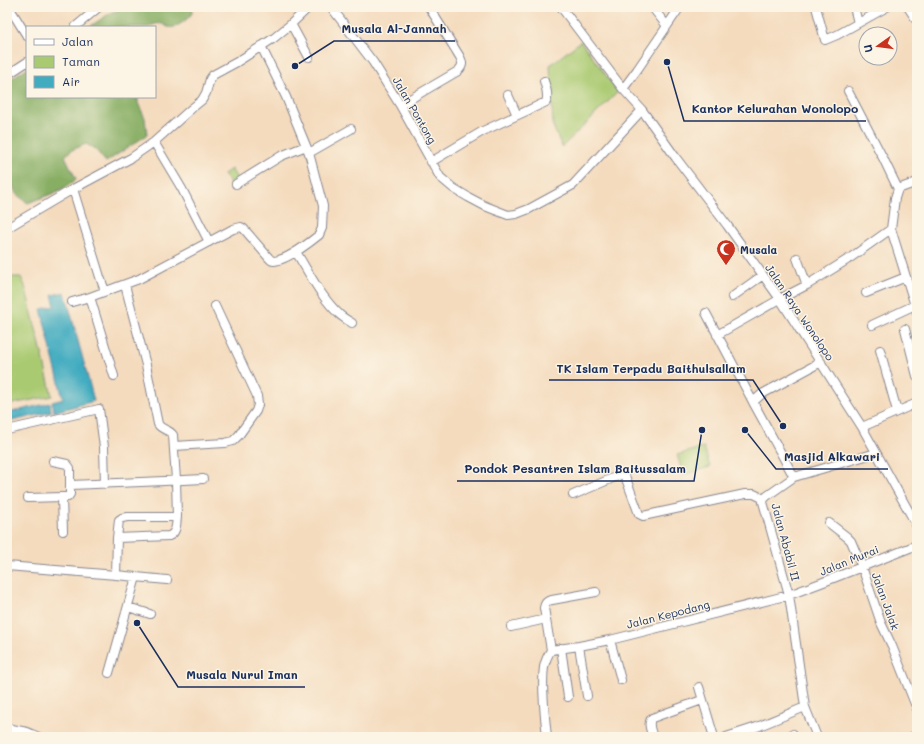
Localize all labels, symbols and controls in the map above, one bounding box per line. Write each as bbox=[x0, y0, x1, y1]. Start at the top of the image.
callout: Musala Al-Jannah bbox=[334, 17, 455, 41]
text: Musala Al-Jannah bbox=[342, 20, 447, 36]
legend bbox=[26, 26, 156, 98]
north arrow bbox=[858, 26, 898, 66]
text: Jalan bbox=[62, 33, 93, 49]
text: U bbox=[860, 43, 876, 54]
text: Taman bbox=[62, 53, 100, 69]
text: Air bbox=[62, 73, 80, 89]
street label: Jalan Pontong bbox=[390, 74, 440, 146]
callout: Kantor Kelurahan Wonolopo bbox=[684, 97, 866, 121]
text: Kantor Kelurahan Wonolopo bbox=[692, 100, 858, 116]
mosque icon: Musala bbox=[715, 238, 737, 266]
place label: Musala bbox=[740, 242, 777, 257]
street label: Jalan Raya Wonolopo bbox=[762, 261, 838, 364]
callout: TK Islam Terpadu Baithulsallam bbox=[549, 356, 753, 380]
text: TK Islam Terpadu Baithulsallam bbox=[557, 360, 745, 376]
callout: Masjid Alkawari bbox=[776, 445, 888, 469]
text: Masjid Alkawari bbox=[784, 448, 880, 464]
callout: Pondok Pesantren Islam Baitussalam bbox=[457, 457, 694, 481]
text: Pondok Pesantren Islam Baitussalam bbox=[464, 460, 686, 476]
street label: Jalan Ababil II bbox=[768, 501, 804, 583]
street label: Jalan Murai bbox=[817, 541, 881, 579]
street label: Jalan Jalak bbox=[869, 570, 903, 632]
street label: Jalan Kepodang bbox=[625, 596, 711, 632]
callout: Musala Nurul Iman bbox=[178, 663, 305, 687]
text: Musala Nurul Iman bbox=[186, 666, 298, 682]

